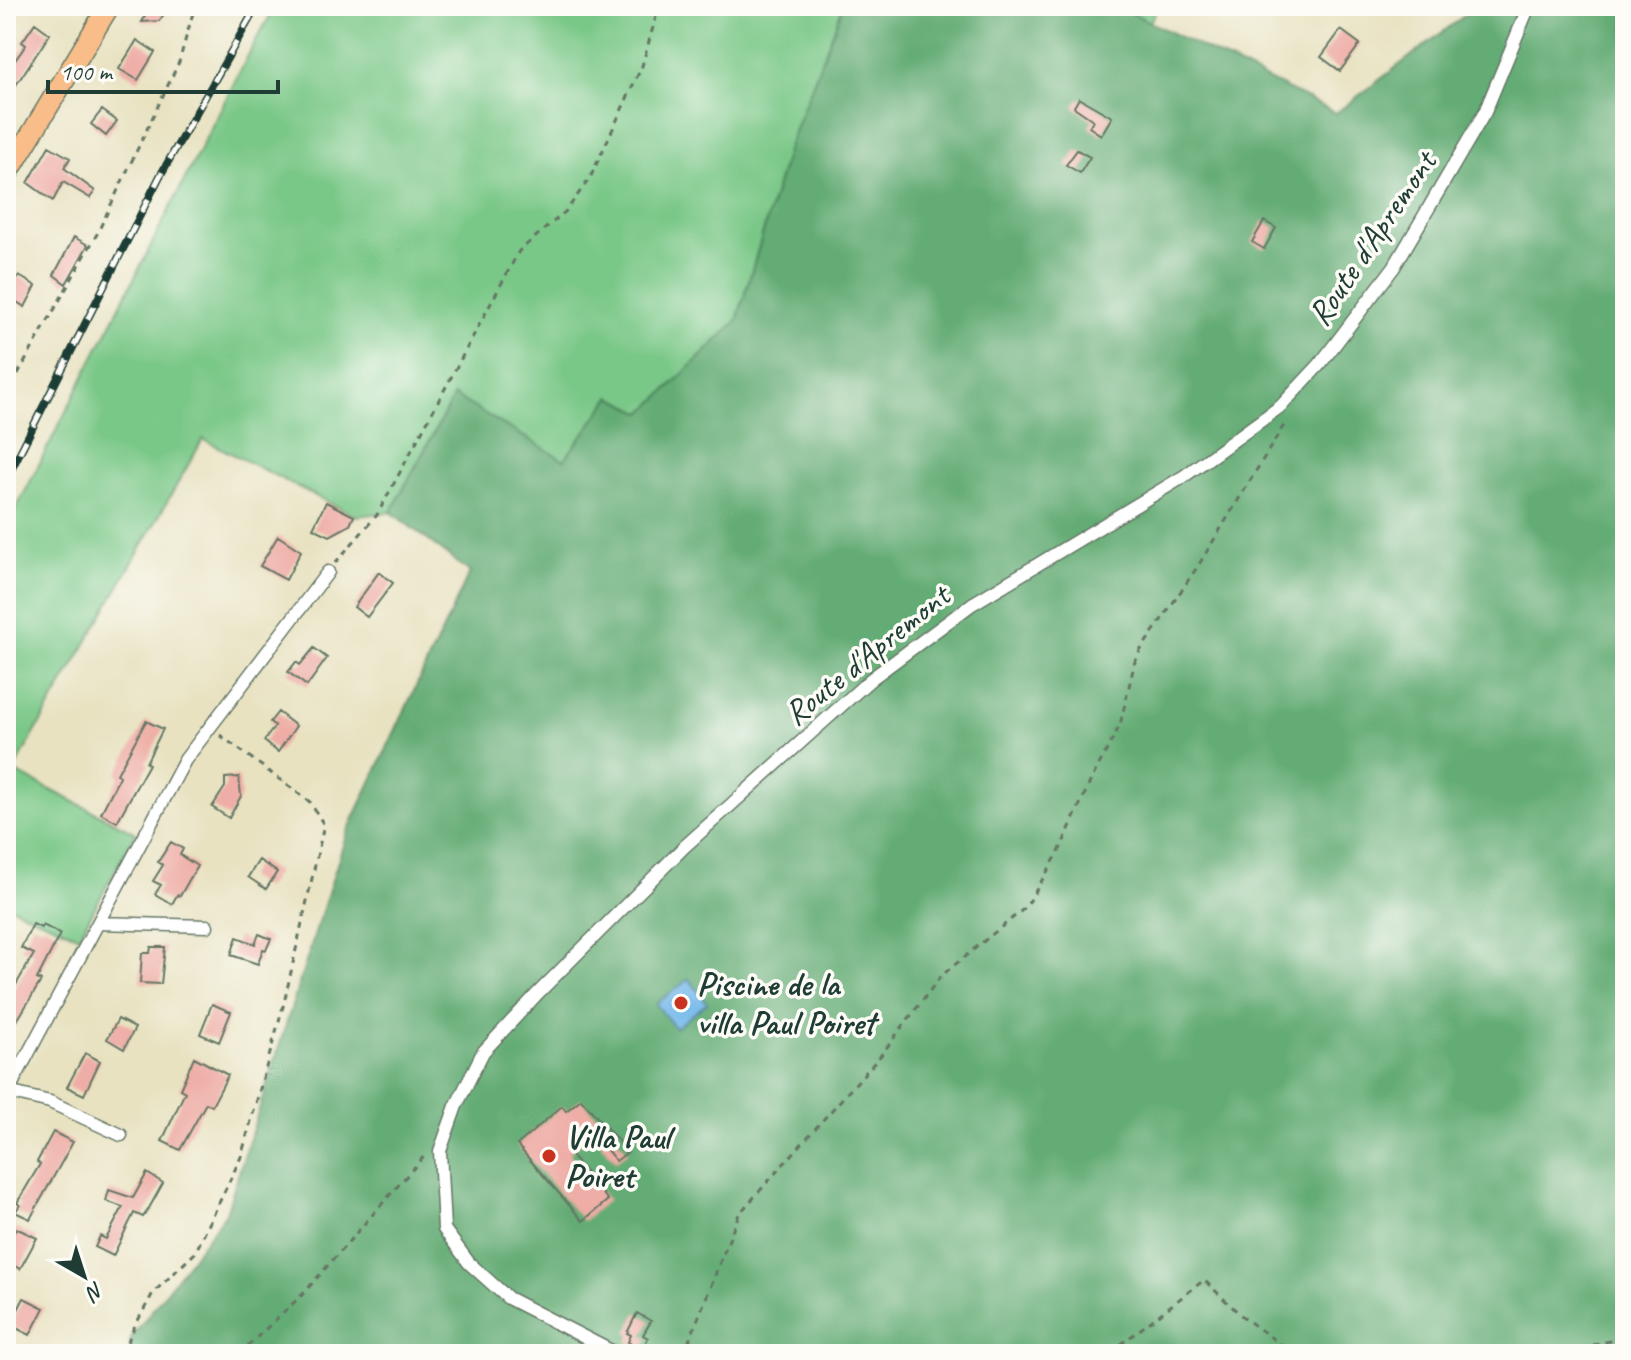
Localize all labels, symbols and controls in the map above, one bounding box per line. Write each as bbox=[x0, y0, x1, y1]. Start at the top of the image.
scale bar bbox=[48, 44, 278, 94]
text: 100 m bbox=[60, 57, 114, 87]
street label: Route d'Apremont bbox=[1297, 140, 1448, 334]
street label: Route d'Apremont bbox=[775, 572, 961, 734]
place label: Piscine de la villa Paul Poiret bbox=[697, 962, 879, 1044]
marker: Piscine de la villa Paul Poiret bbox=[672, 994, 690, 1012]
place label: Villa Paul Poiret bbox=[565, 1115, 676, 1197]
marker: Villa Paul Poiret bbox=[540, 1147, 558, 1165]
north arrow bbox=[44, 1236, 124, 1316]
text: N bbox=[79, 1276, 110, 1308]

